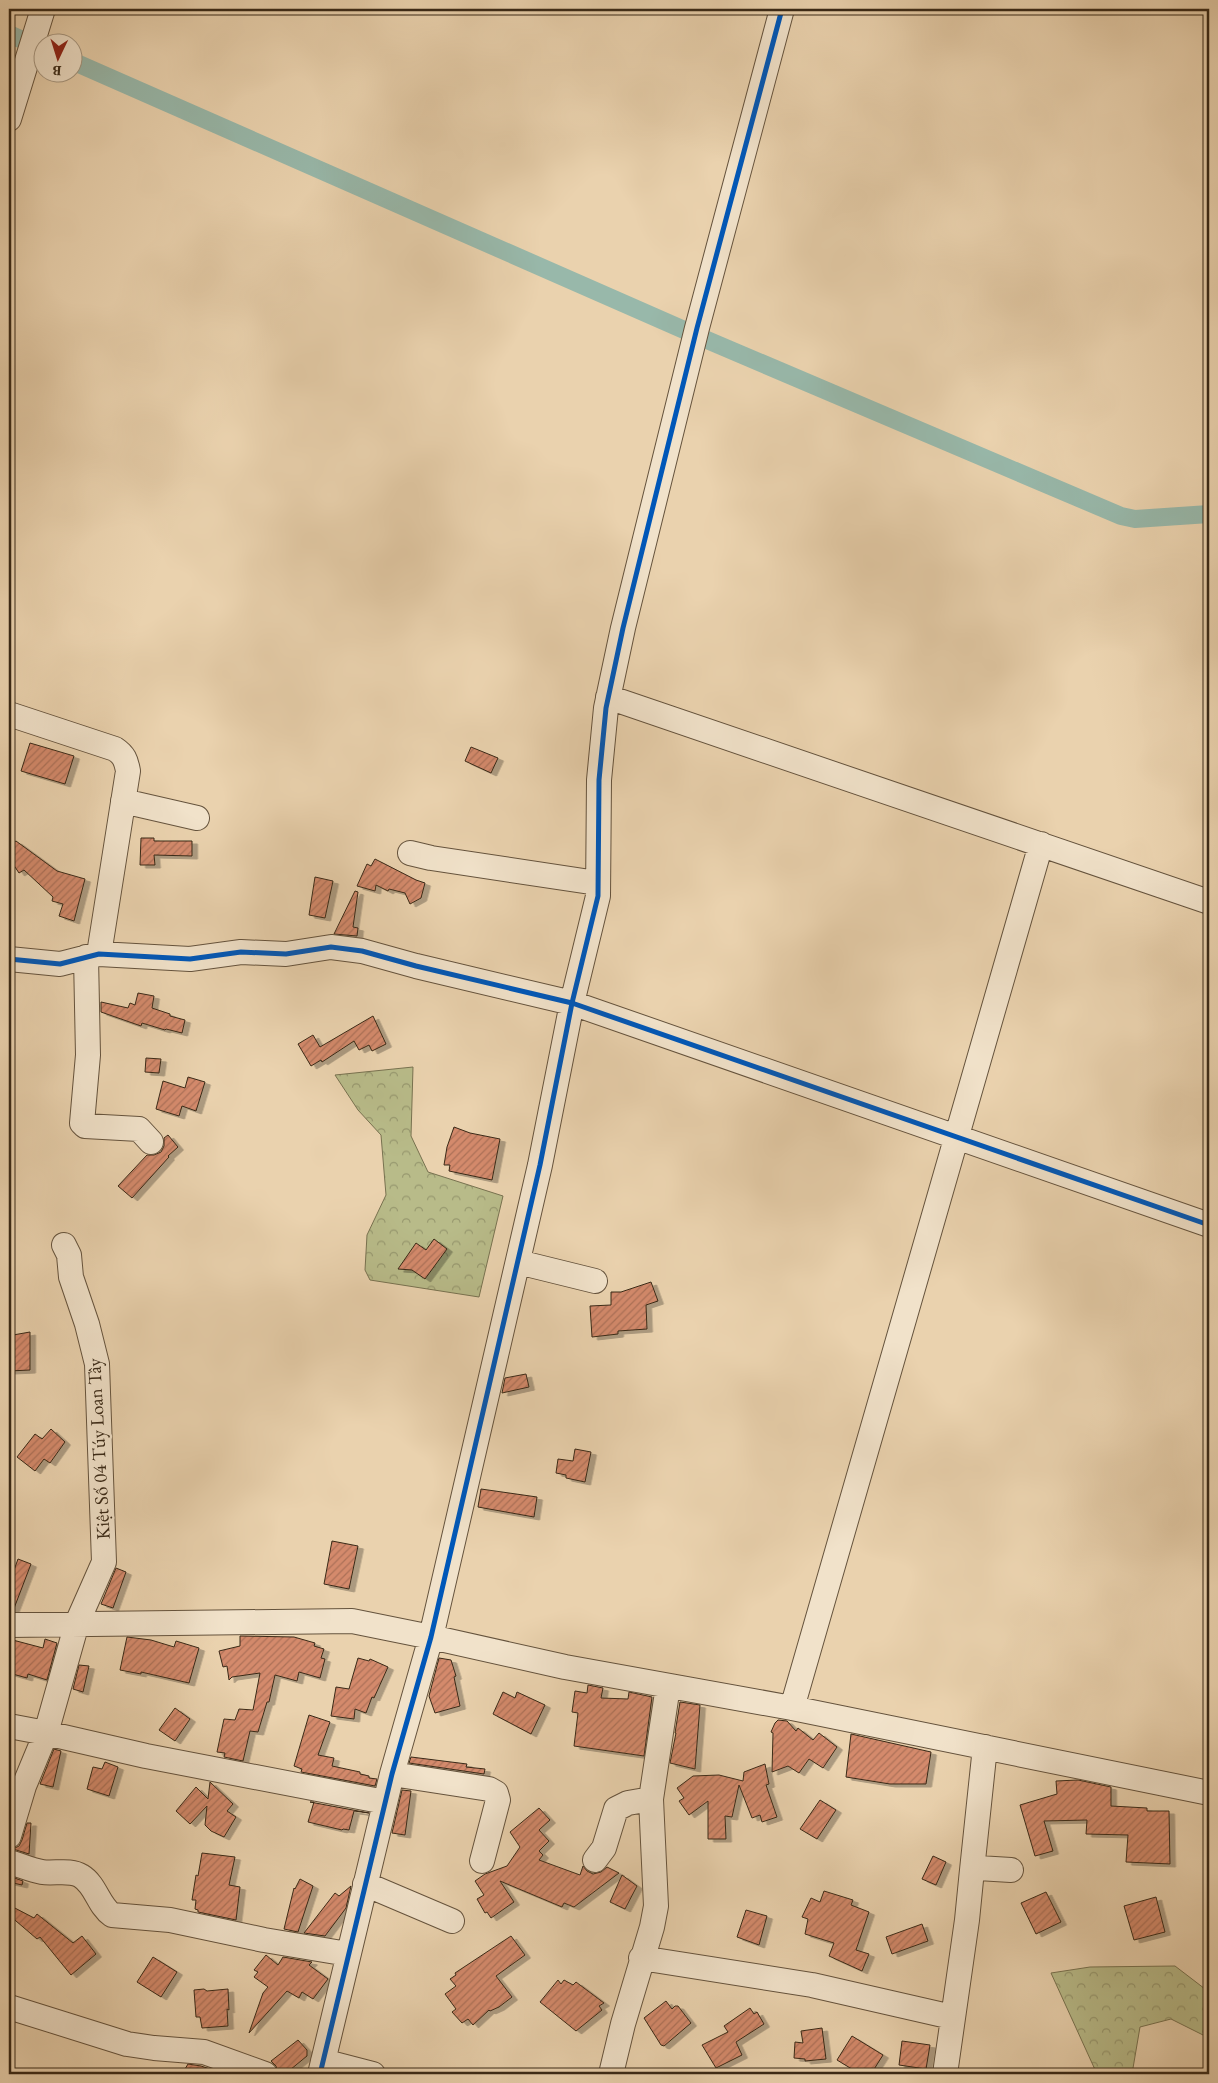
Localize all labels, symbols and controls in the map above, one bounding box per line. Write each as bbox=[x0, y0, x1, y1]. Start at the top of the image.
north arrow bbox=[32, 32, 82, 82]
text: B bbox=[52, 62, 62, 80]
street label: Kiệt Số 04 Túy Loan Tây bbox=[81, 1357, 116, 1540]

